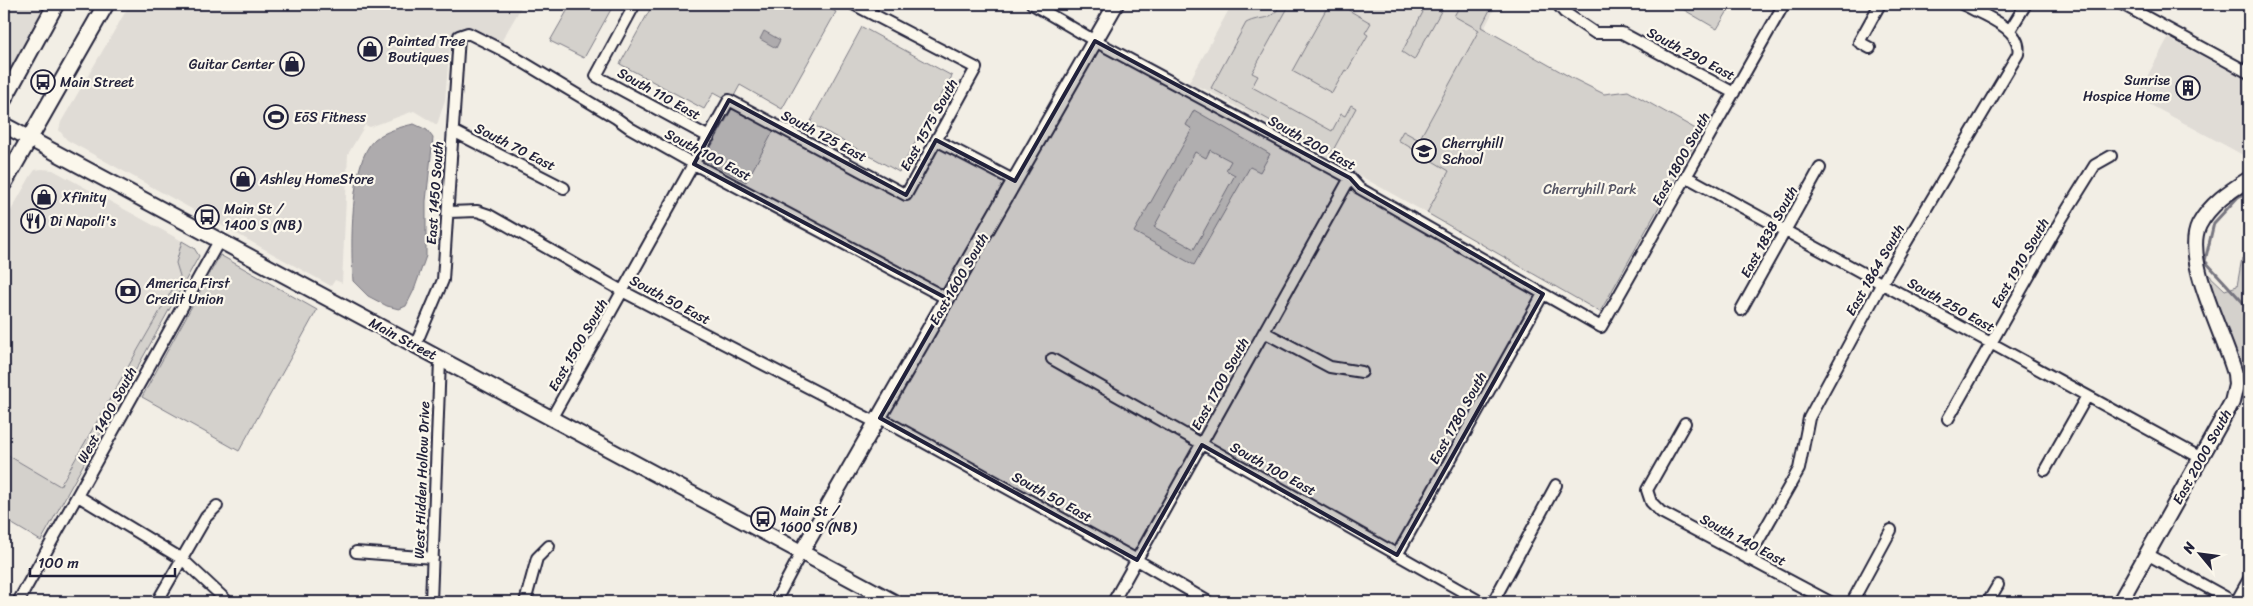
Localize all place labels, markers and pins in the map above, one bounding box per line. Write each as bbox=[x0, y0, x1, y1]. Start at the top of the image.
place label: Painted Tree Boutiques bbox=[388, 29, 465, 70]
shop icon: Painted Tree Boutiques bbox=[357, 36, 383, 62]
shop icon: Guitar Center bbox=[279, 51, 305, 77]
place label: Guitar Center bbox=[189, 52, 275, 77]
place label: Sunrise Hospice Home bbox=[2083, 68, 2170, 109]
bus stop icon: Main Street bbox=[30, 69, 56, 95]
place label: Main Street bbox=[60, 70, 134, 95]
building icon: Sunrise Hospice Home bbox=[2175, 75, 2201, 101]
sports icon: EōS Fitness bbox=[263, 104, 289, 130]
place label: EōS Fitness bbox=[294, 105, 366, 130]
place label: Cherryhill School bbox=[1442, 131, 1504, 172]
school or university icon: Cherryhill School bbox=[1411, 138, 1437, 164]
shop icon: Ashley HomeStore bbox=[230, 166, 256, 192]
place label: Ashley HomeStore bbox=[259, 167, 374, 192]
shop icon: Xfinity bbox=[31, 184, 57, 210]
place label: Xfinity bbox=[61, 185, 107, 210]
place label: Main St / 1400 S (NB) bbox=[224, 197, 302, 238]
bus stop icon: Main St / 1400 S (NB) bbox=[194, 204, 220, 230]
restaurant icon: Di Napoli's bbox=[20, 208, 46, 234]
place label: Di Napoli's bbox=[50, 209, 116, 234]
place label: America First Credit Union bbox=[145, 271, 231, 312]
bank icon: America First Credit Union bbox=[115, 278, 141, 304]
place label: Main St / 1600 S (NB) bbox=[780, 499, 857, 540]
bus stop icon: Main St / 1600 S (NB) bbox=[750, 506, 776, 532]

